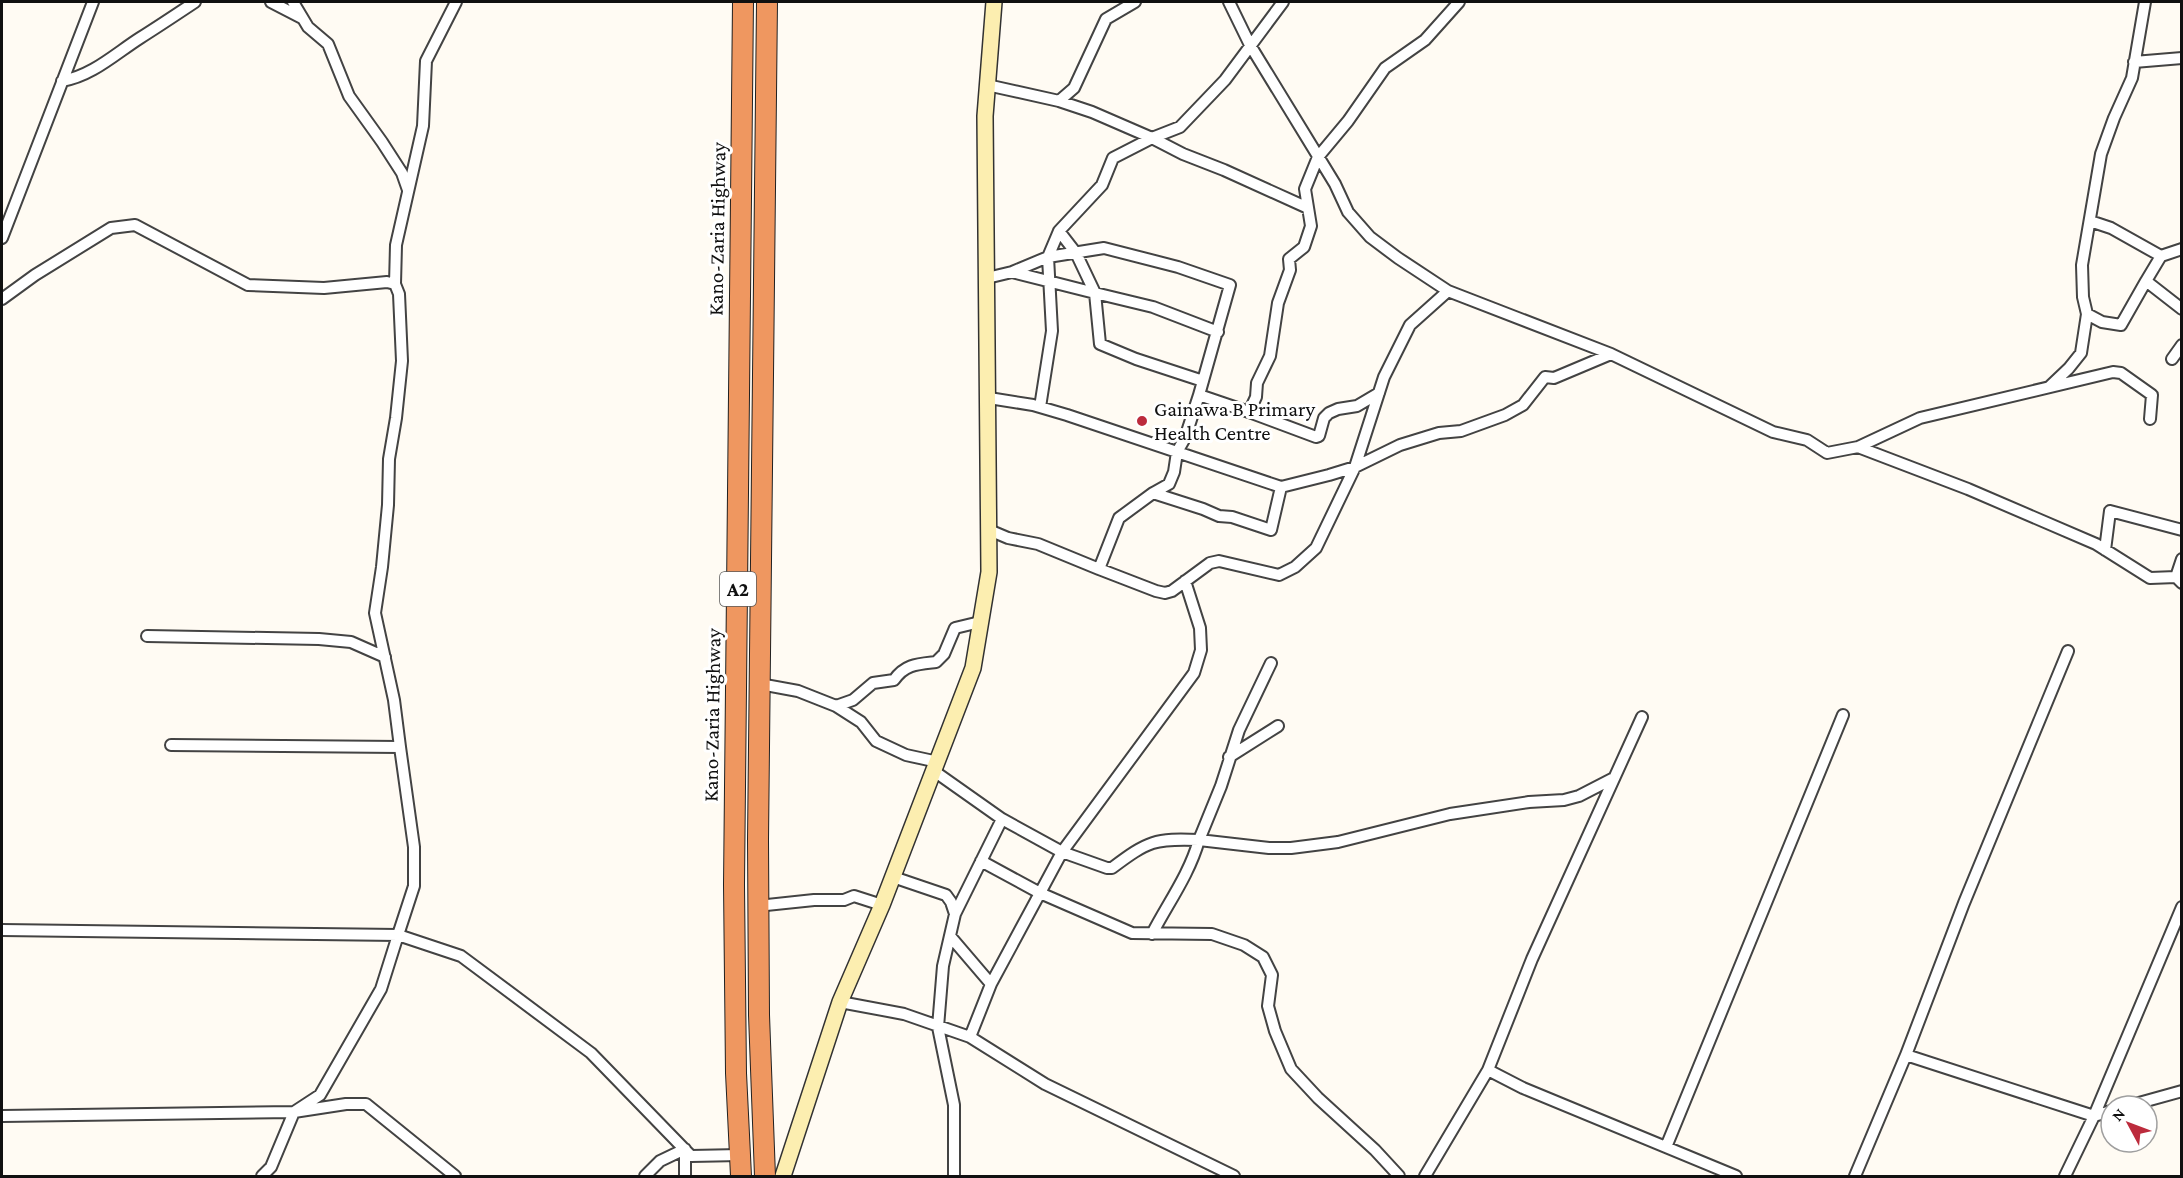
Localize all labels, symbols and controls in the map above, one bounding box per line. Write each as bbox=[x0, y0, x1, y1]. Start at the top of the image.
street label: Kano-Zaria Highway bbox=[703, 142, 731, 316]
place label: Gainawa B Primary Health Centre bbox=[1154, 397, 1315, 445]
marker: Gainawa B Primary Health Centre bbox=[1135, 414, 1149, 428]
road number: A2 bbox=[720, 572, 756, 606]
street label: Kano-Zaria Highway bbox=[698, 628, 726, 802]
north arrow bbox=[2099, 1094, 2159, 1154]
text: N bbox=[2108, 1105, 2128, 1124]

